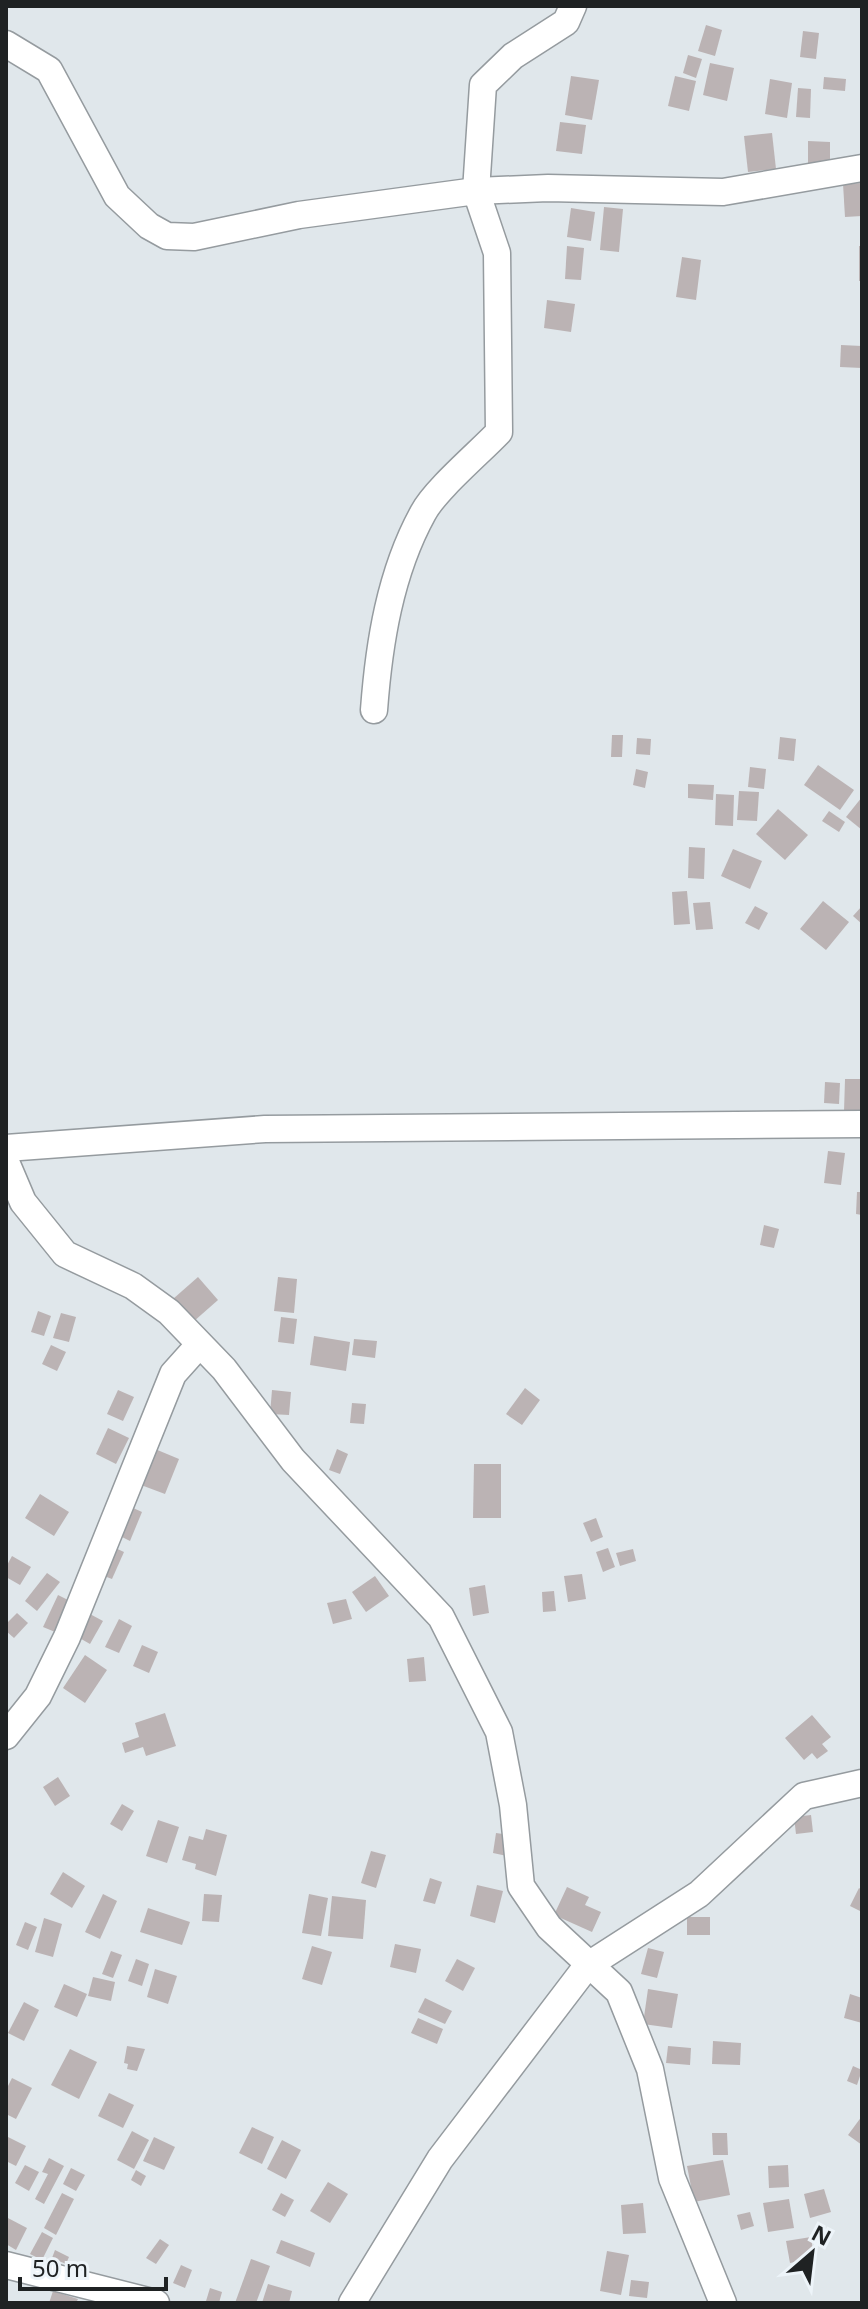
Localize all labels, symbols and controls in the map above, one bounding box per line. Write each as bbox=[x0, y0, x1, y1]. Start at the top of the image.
north arrow bbox=[772, 2213, 852, 2293]
text: N bbox=[807, 2217, 837, 2252]
scale bar bbox=[20, 2241, 166, 2291]
text: 50 m bbox=[32, 2251, 88, 2284]

